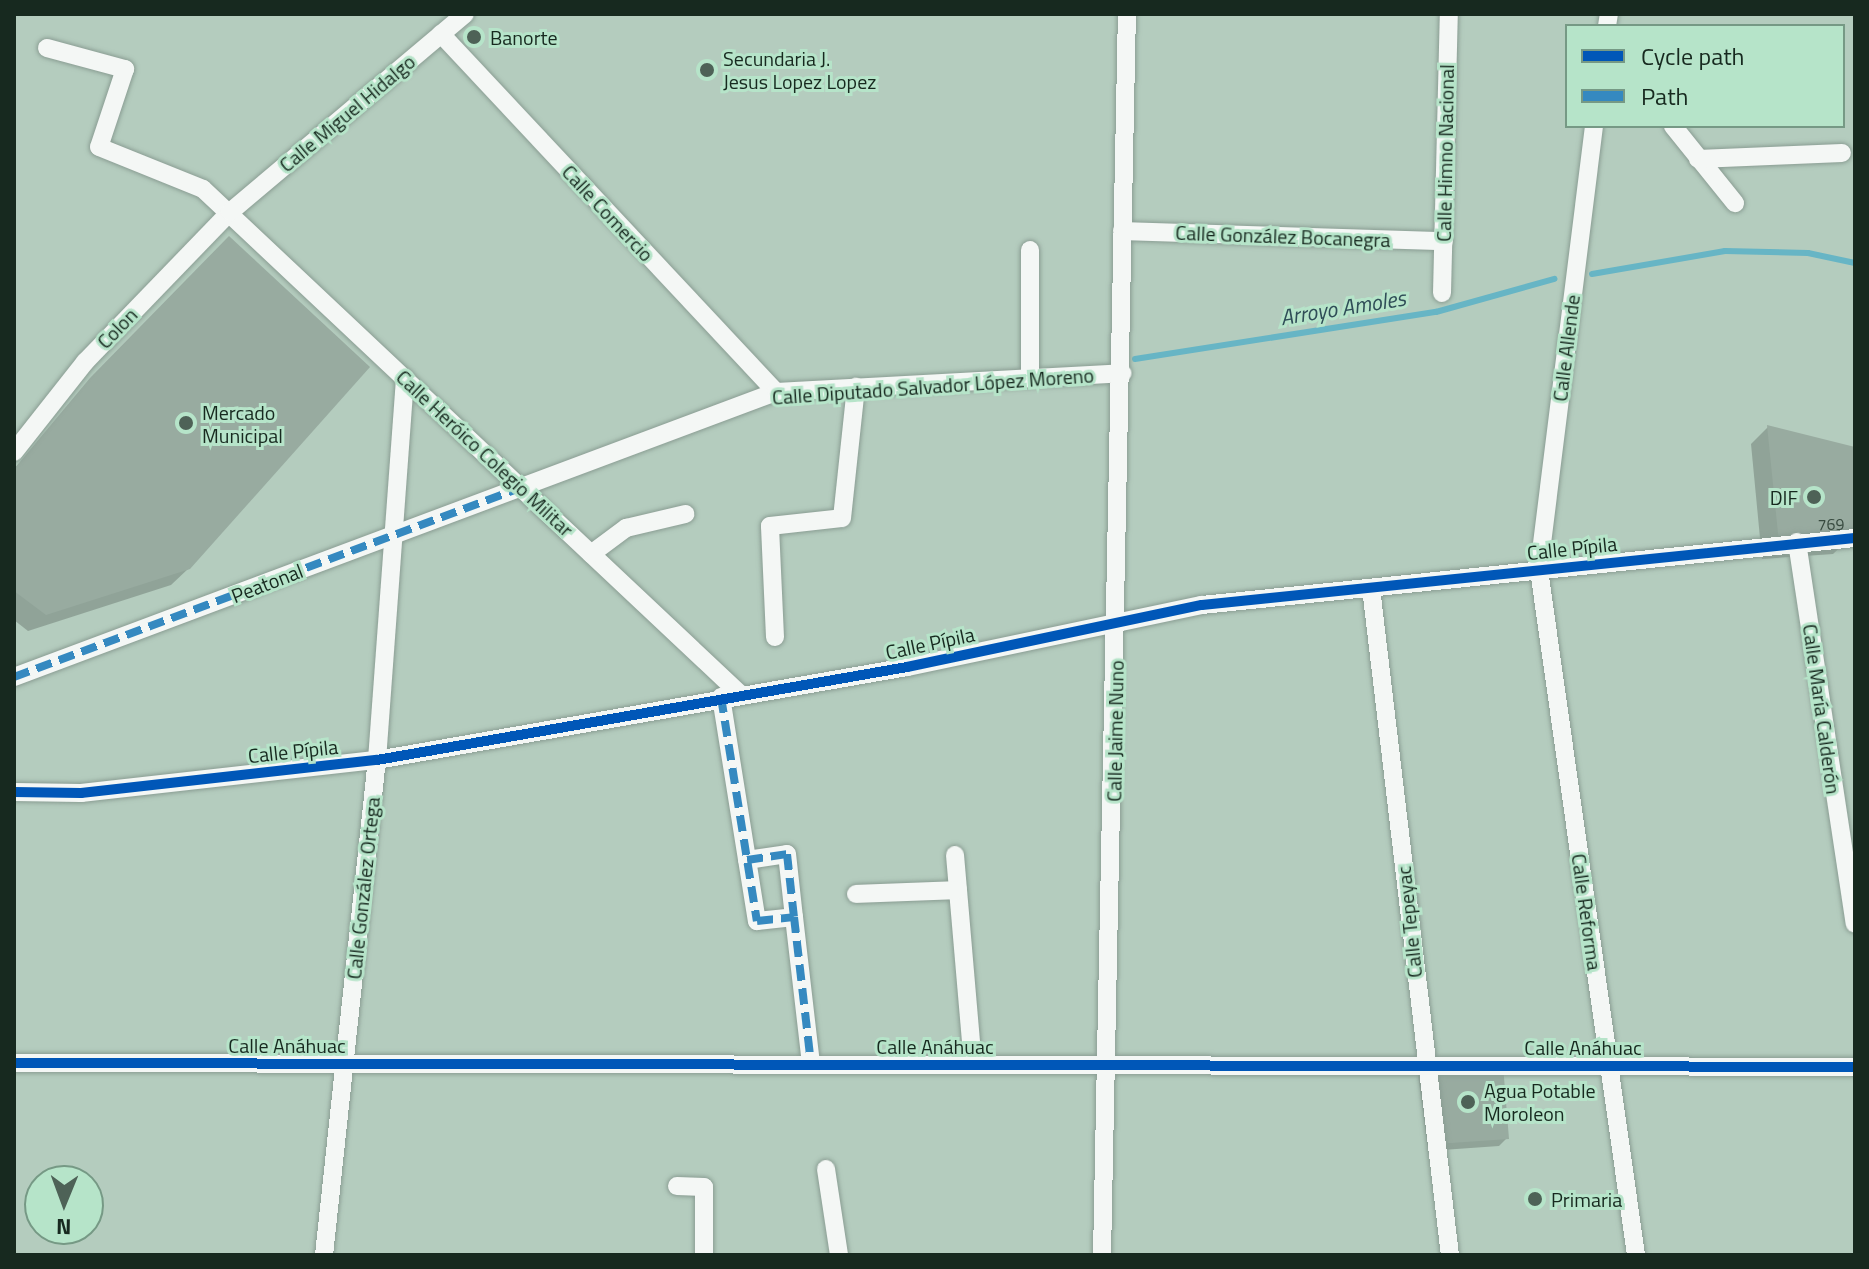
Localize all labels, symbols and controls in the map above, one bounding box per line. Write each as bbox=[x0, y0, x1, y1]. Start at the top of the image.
legend bbox=[1565, 24, 1845, 128]
place label: Banorte bbox=[490, 25, 558, 49]
marker: Banorte bbox=[465, 28, 483, 46]
text: Cycle path bbox=[1641, 38, 1744, 74]
place label: Secundaria J. Jesus Lopez Lopez bbox=[723, 46, 876, 93]
street label: Calle Miguel Hidalgo bbox=[274, 49, 420, 177]
marker: Secundaria J. Jesus Lopez Lopez bbox=[698, 61, 716, 79]
street label: Calle Himno Nacional bbox=[1431, 64, 1459, 242]
text: Path bbox=[1641, 78, 1688, 114]
street label: Calle Comercio bbox=[557, 160, 659, 266]
street label: Calle González Bocanegra bbox=[1175, 220, 1391, 252]
water label: Arroyo Amoles bbox=[1279, 285, 1407, 331]
street label: Calle Allende bbox=[1548, 293, 1584, 403]
street label: Colon bbox=[92, 303, 142, 353]
street label: Calle Diputado Salvador López Moreno bbox=[771, 363, 1095, 409]
street label: Calle Heróico Colegio Militar bbox=[392, 365, 578, 541]
place label: Mercado Municipal bbox=[202, 400, 283, 447]
marker: Mercado Municipal bbox=[177, 414, 195, 432]
place label: DIF bbox=[1770, 485, 1798, 509]
marker: DIF bbox=[1805, 488, 1823, 506]
house number: 769 bbox=[1818, 514, 1844, 534]
street label: Calle Pípila bbox=[1526, 531, 1618, 565]
street label: Peatonal bbox=[228, 558, 306, 608]
street label: Calle Pípila bbox=[883, 622, 977, 664]
street label: Calle María Calderón bbox=[1798, 622, 1846, 796]
street label: Calle Jaime Nuno bbox=[1102, 660, 1128, 802]
street label: Calle Pípila bbox=[247, 734, 339, 768]
street label: Calle González Ortega bbox=[341, 796, 385, 980]
street label: Calle Reforma bbox=[1567, 852, 1607, 972]
street label: Calle Tepeyac bbox=[1391, 865, 1427, 979]
street label: Calle Anáhuac bbox=[228, 1033, 346, 1057]
street label: Calle Anáhuac bbox=[876, 1034, 994, 1058]
street label: Calle Anáhuac bbox=[1524, 1035, 1642, 1059]
place label: Agua Potable Moroleon bbox=[1484, 1078, 1596, 1125]
marker: Agua Potable Moroleon bbox=[1459, 1093, 1477, 1111]
north arrow bbox=[24, 1165, 104, 1245]
place label: Primaria bbox=[1551, 1187, 1622, 1211]
marker: Primaria bbox=[1526, 1190, 1544, 1208]
text: N bbox=[56, 1210, 72, 1244]

